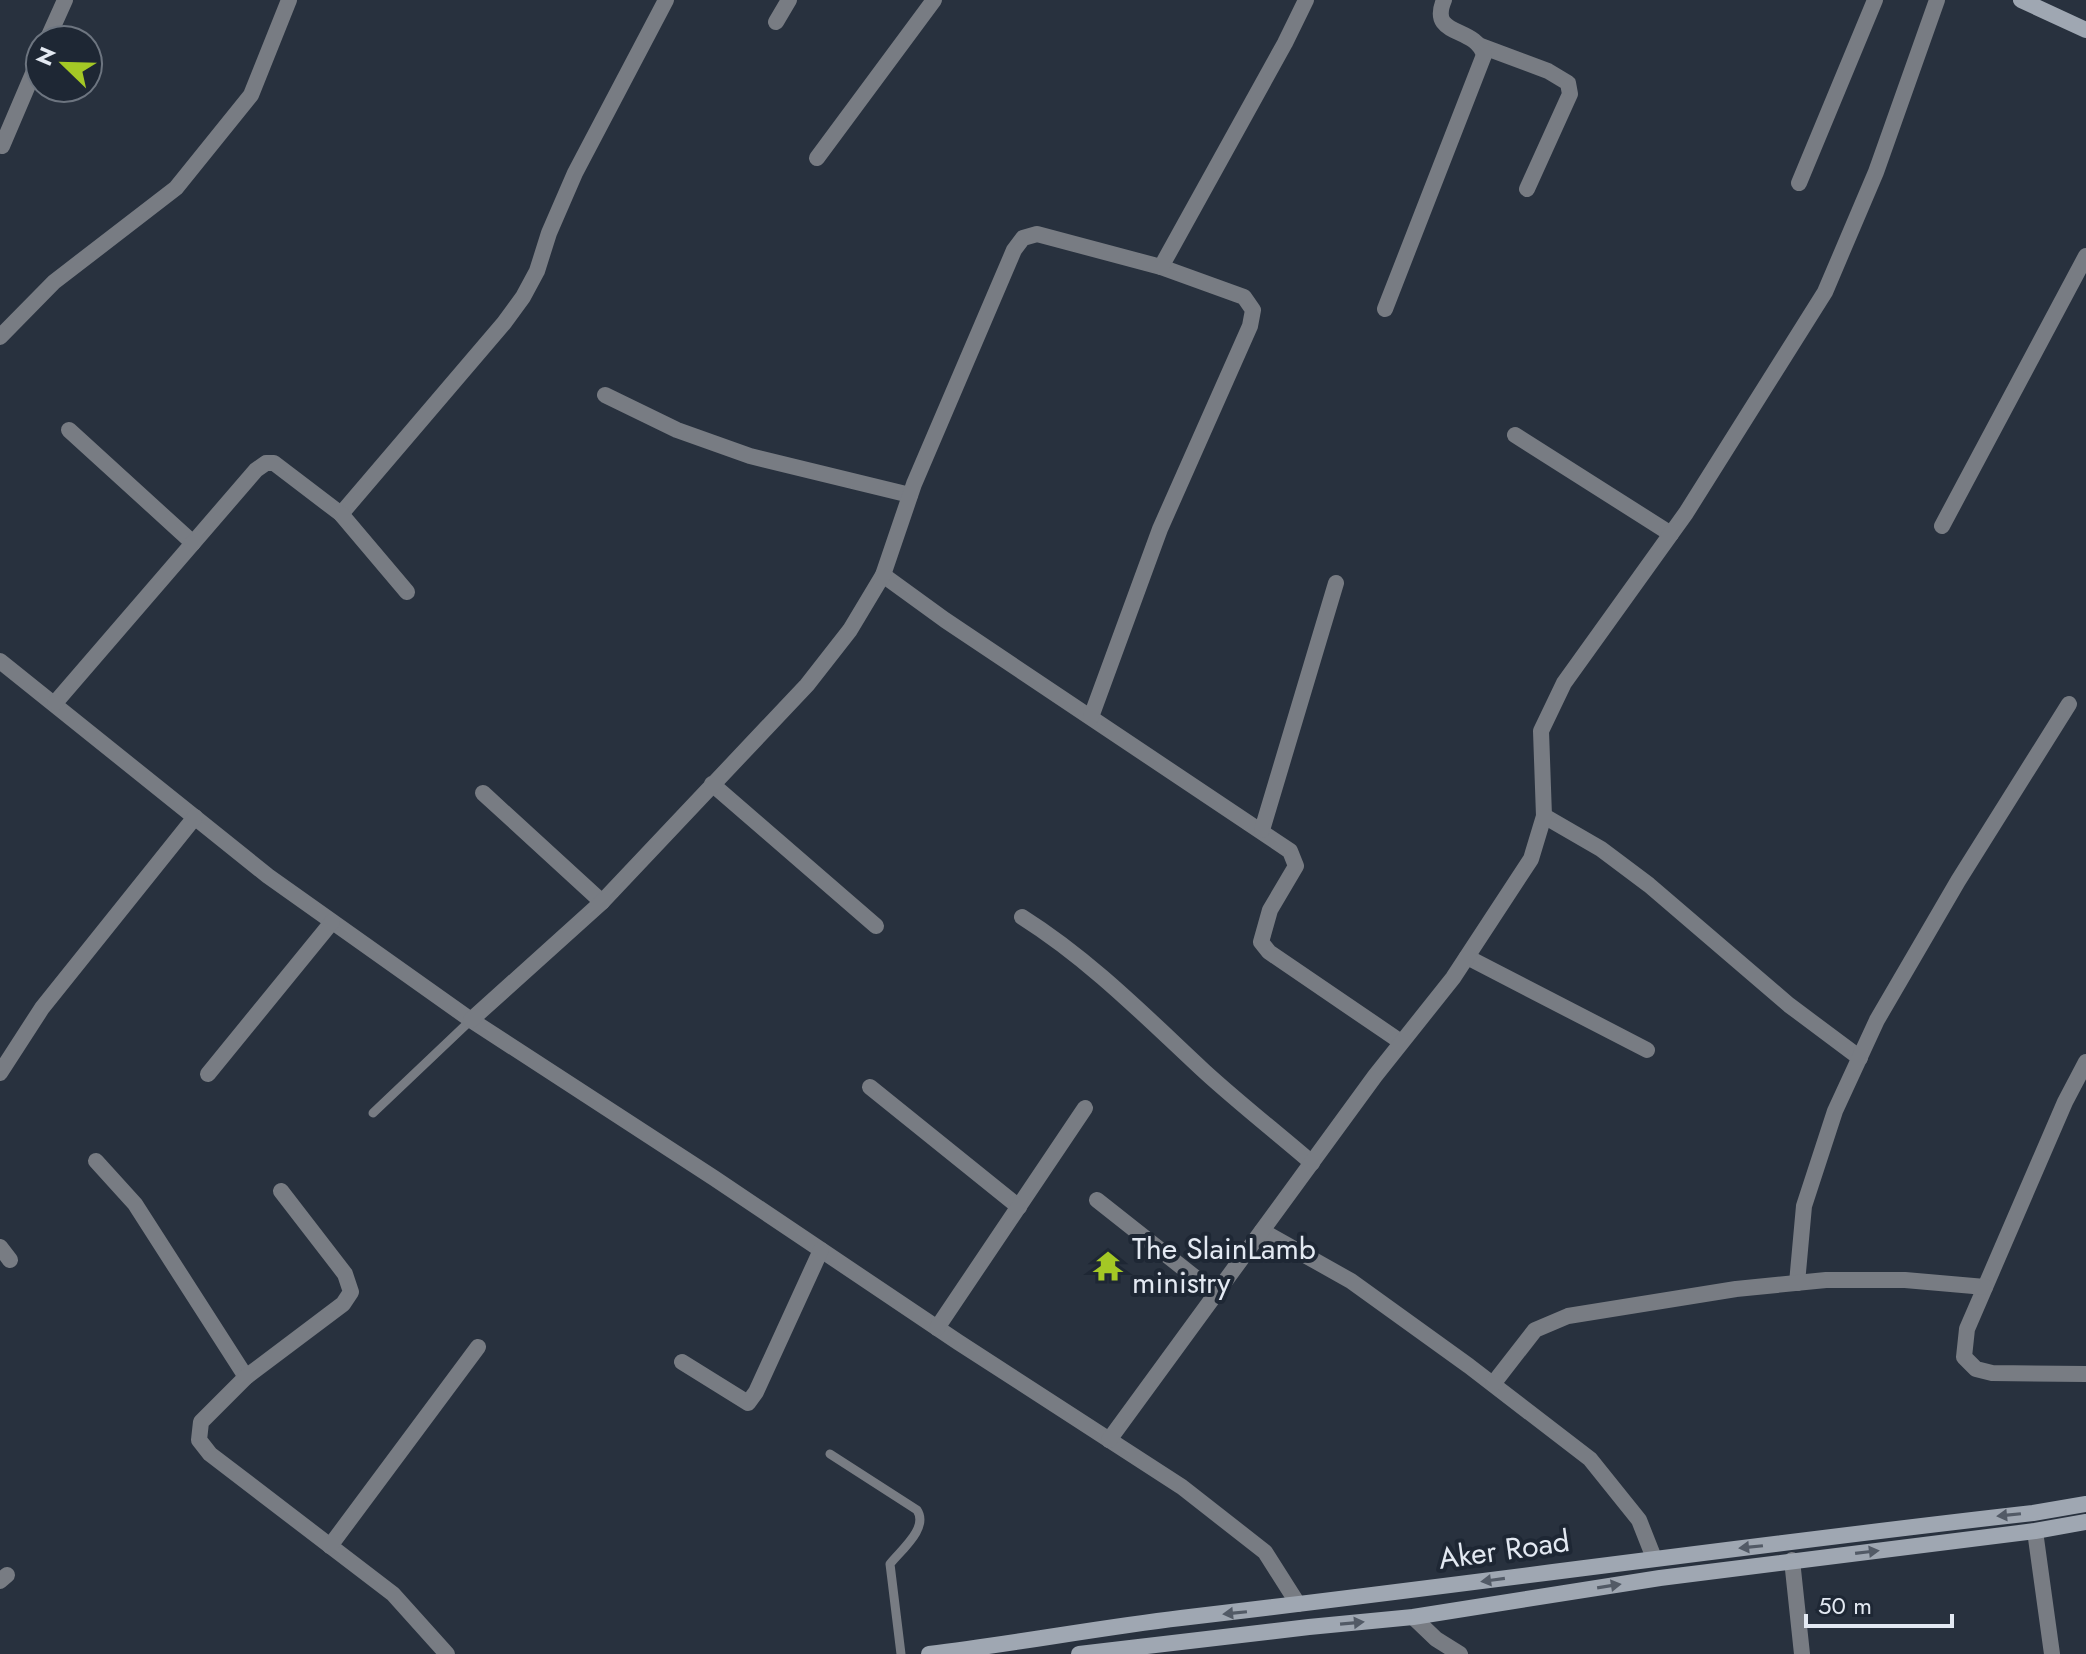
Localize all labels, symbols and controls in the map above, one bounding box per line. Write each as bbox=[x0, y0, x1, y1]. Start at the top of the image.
north arrow bbox=[24, 24, 104, 104]
text: N bbox=[27, 42, 64, 70]
place label: The SlainLamb ministry bbox=[1132, 1227, 1316, 1304]
temple icon: The SlainLamb ministry bbox=[1091, 1249, 1125, 1283]
one-way arrow bbox=[1996, 1509, 2021, 1522]
street label: Aker Road bbox=[1436, 1519, 1572, 1580]
one-way arrow bbox=[1738, 1540, 1763, 1553]
one-way arrow bbox=[1855, 1545, 1880, 1558]
one-way arrow bbox=[1480, 1574, 1505, 1587]
scale bar bbox=[1806, 1578, 1952, 1628]
one-way arrow bbox=[1597, 1580, 1622, 1592]
text: 50 m bbox=[1818, 1588, 1872, 1623]
one-way arrow bbox=[1222, 1606, 1247, 1619]
one-way arrow bbox=[1340, 1616, 1365, 1629]

